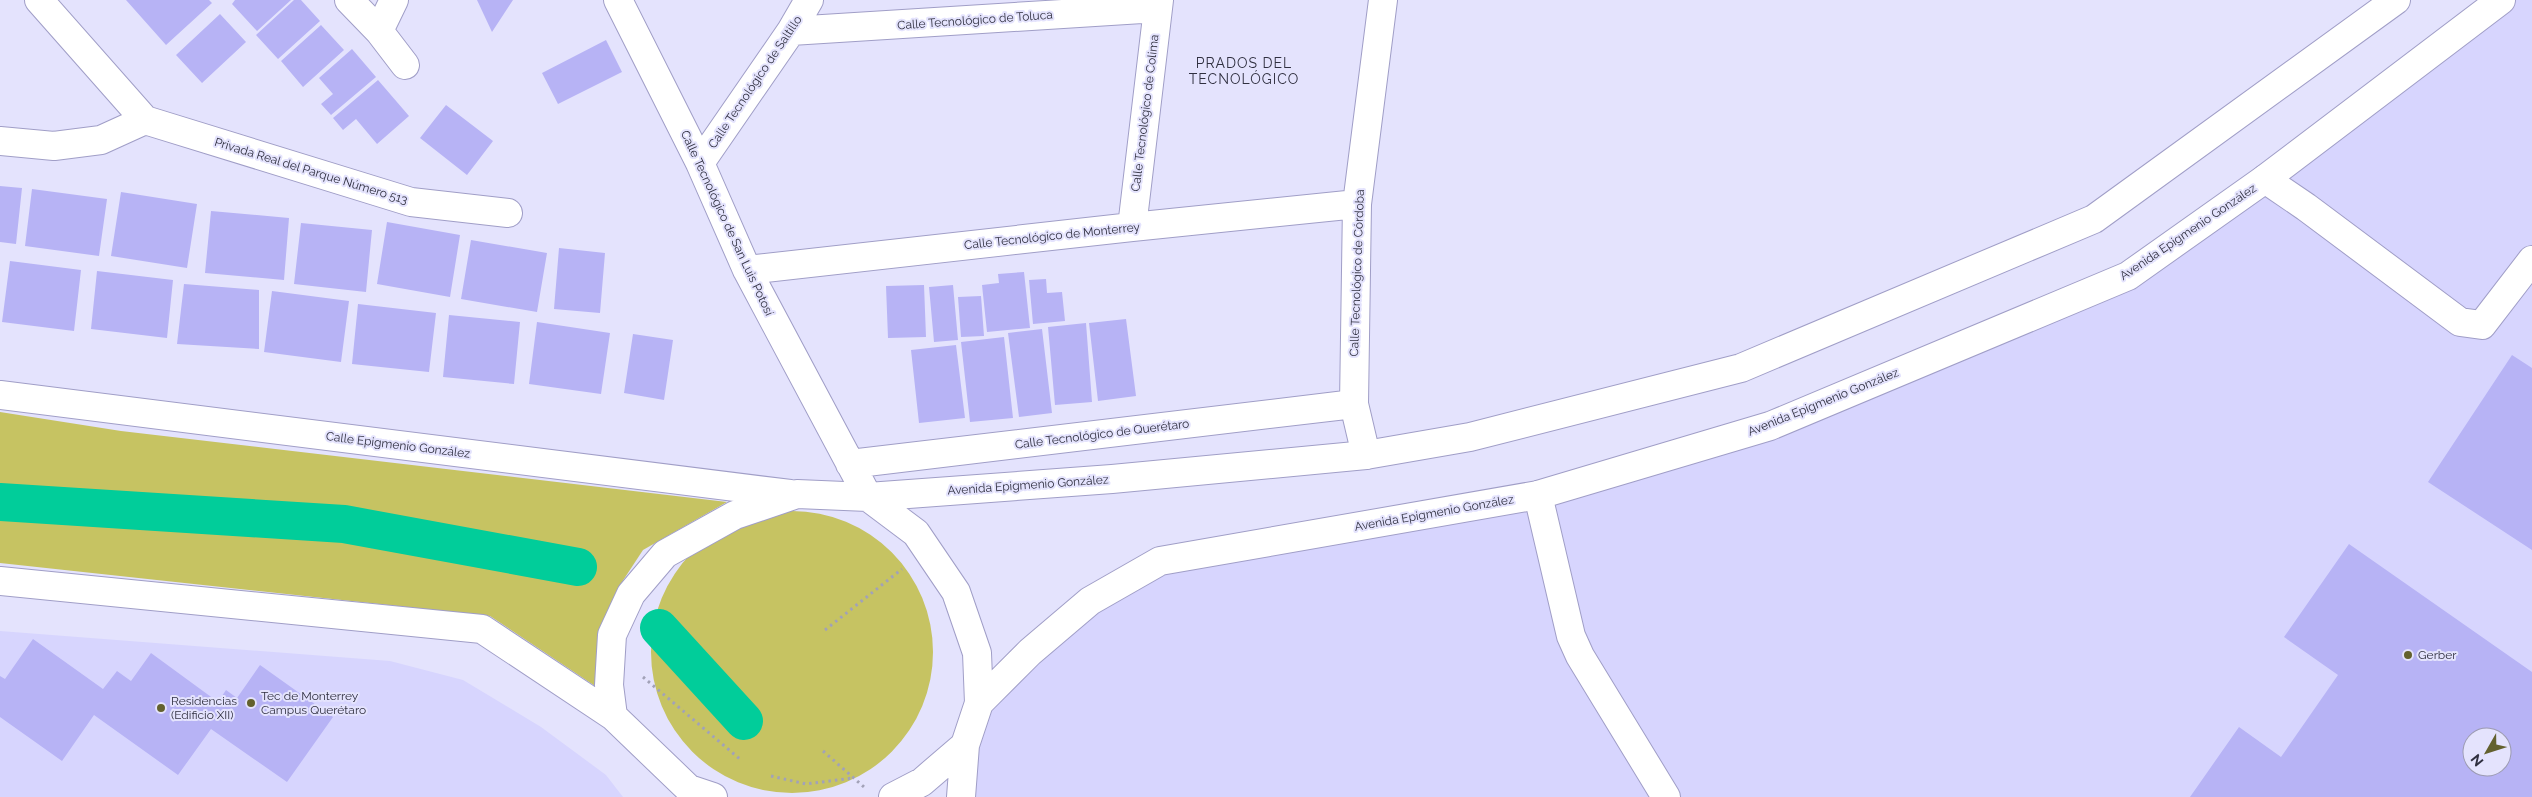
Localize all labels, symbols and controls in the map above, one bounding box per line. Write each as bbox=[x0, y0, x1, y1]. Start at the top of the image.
street label: Calle Tecnológico de Toluca bbox=[897, 8, 1053, 32]
street label: Calle Tecnológico de Saltillo bbox=[705, 13, 805, 151]
street label: Calle Tecnológico de Colima bbox=[1128, 34, 1162, 192]
district label: PRADOS DEL TECNOLÓGICO bbox=[1189, 55, 1299, 87]
street label: Calle Tecnológico de San Luis Potosí bbox=[678, 128, 776, 318]
street label: Privada Real del Parque Número 513 bbox=[213, 135, 409, 207]
street label: Avenida Epigmenio González bbox=[2117, 181, 2259, 283]
street label: Calle Tecnológico de Córdoba bbox=[1347, 189, 1367, 357]
street label: Calle Tecnológico de Monterrey bbox=[963, 220, 1141, 252]
street label: Avenida Epigmenio González bbox=[1746, 365, 1901, 439]
street label: Calle Tecnológico de Querétaro bbox=[1014, 416, 1190, 452]
street label: Calle Epigmenio González bbox=[325, 429, 471, 461]
street label: Avenida Epigmenio González bbox=[947, 472, 1109, 498]
street label: Avenida Epigmenio González bbox=[1353, 492, 1515, 534]
place label: Gerber bbox=[2418, 648, 2457, 662]
marker: Gerber bbox=[2402, 649, 2414, 661]
place label: Tec de Monterrey Campus Querétaro bbox=[261, 689, 366, 717]
place label: Residencias (Edificio XII) bbox=[171, 694, 237, 722]
marker: Tec de Monterrey Campus Querétaro bbox=[245, 697, 257, 709]
marker: Residencias (Edificio XII) bbox=[155, 702, 167, 714]
north arrow bbox=[2462, 727, 2512, 777]
text: N bbox=[2467, 751, 2486, 769]

